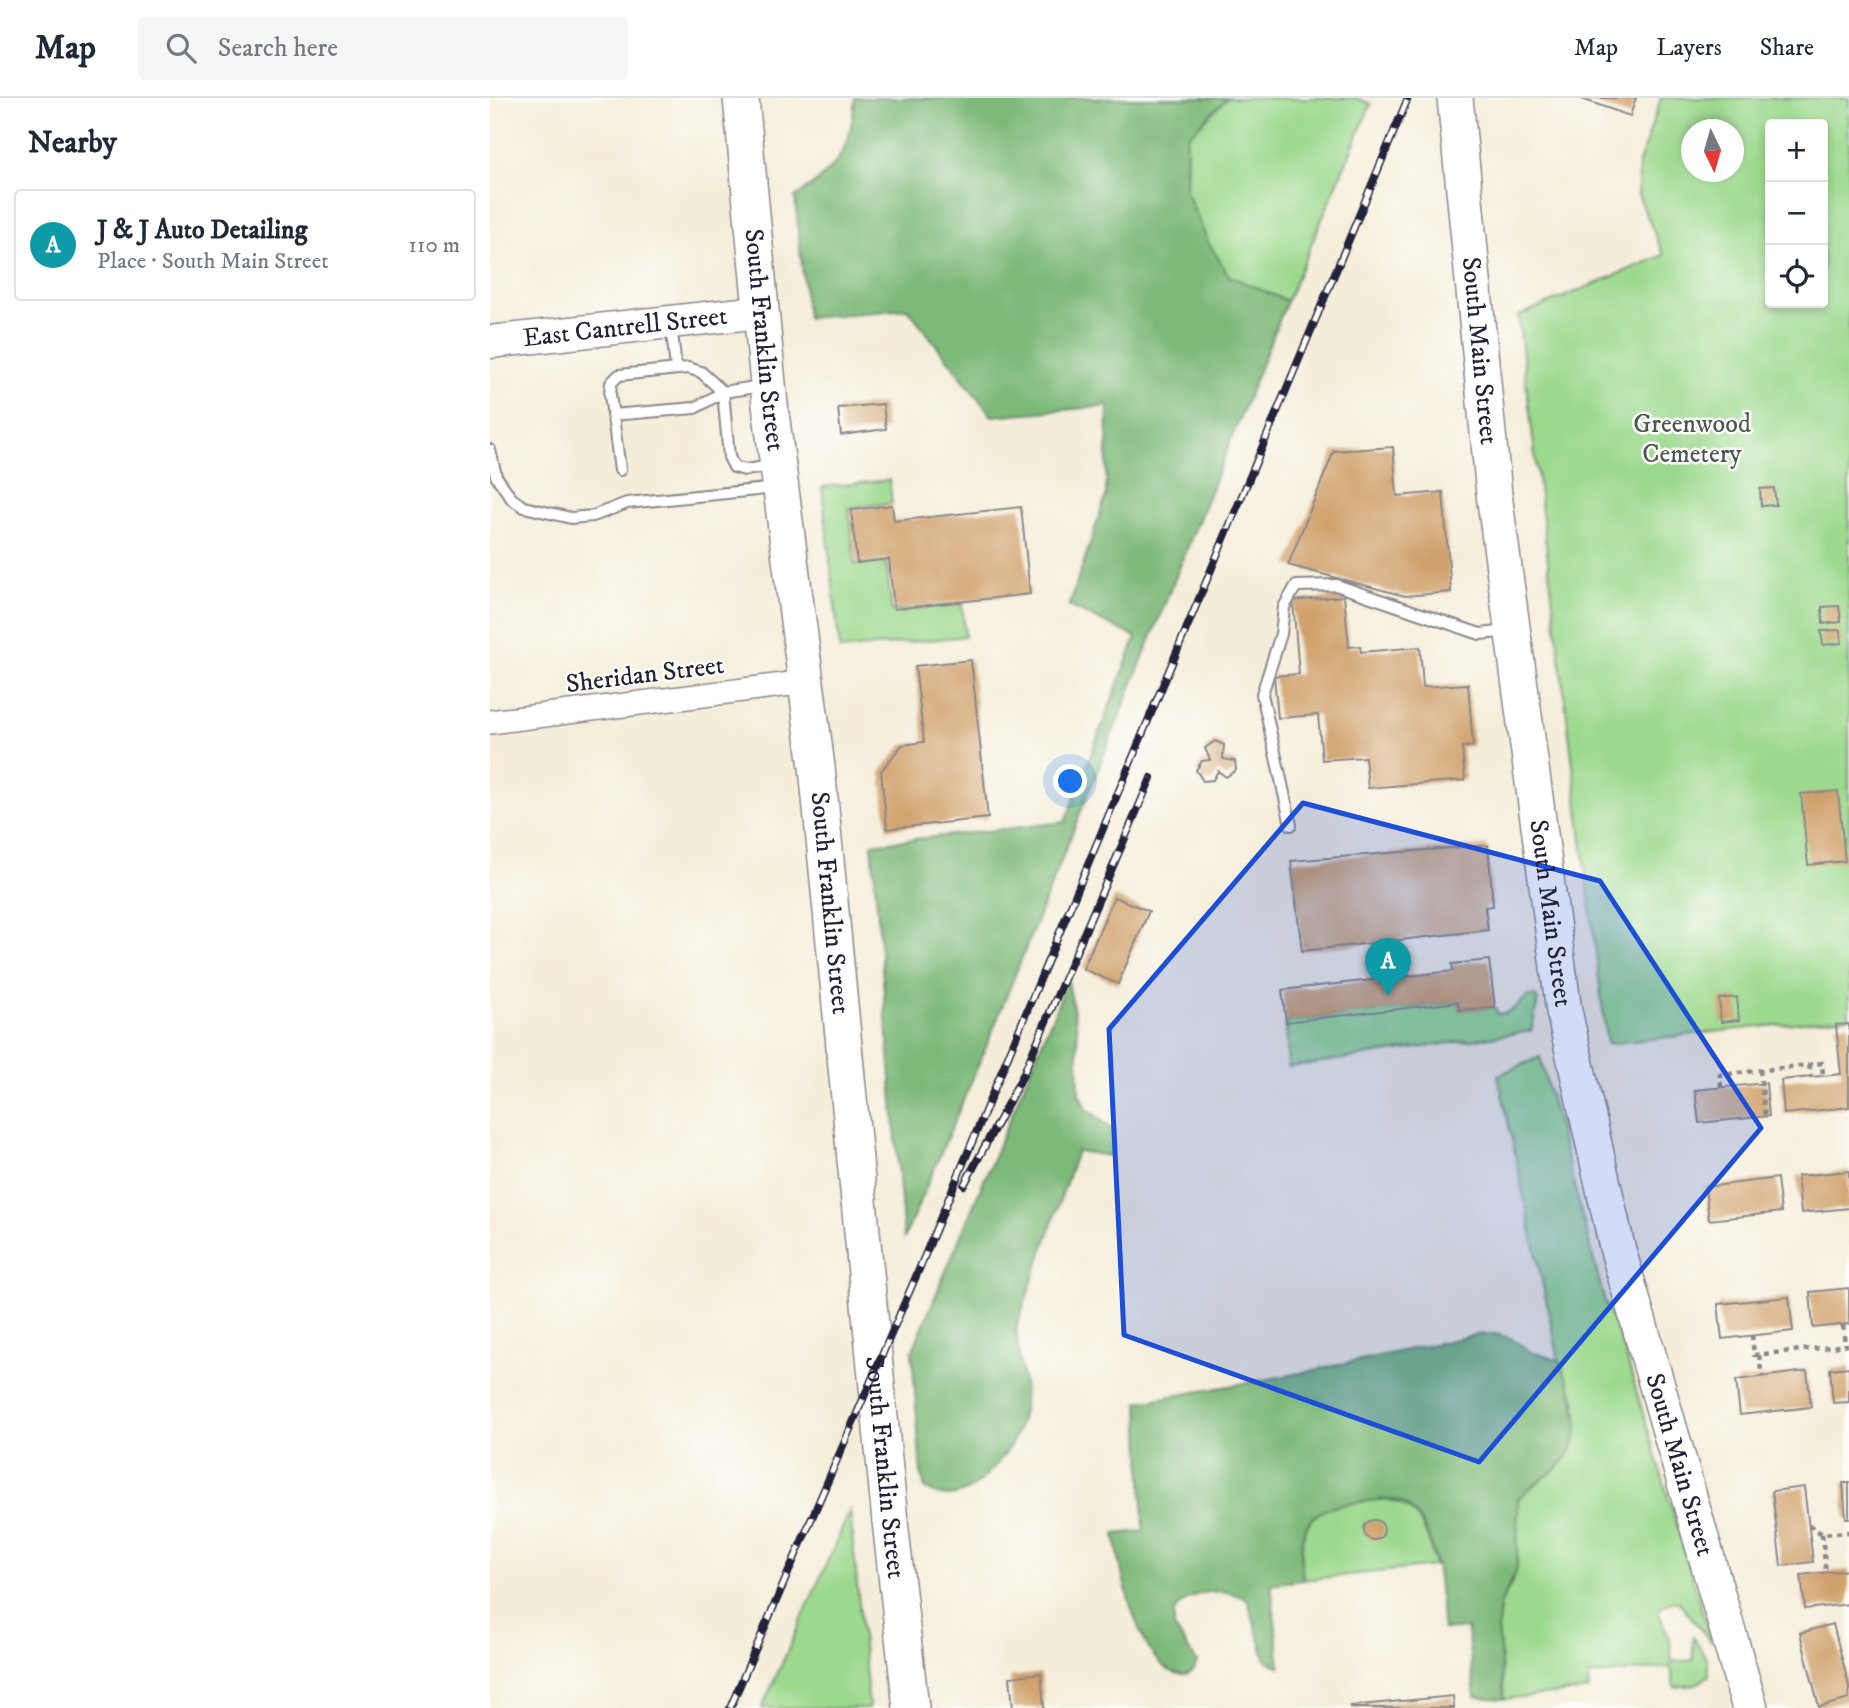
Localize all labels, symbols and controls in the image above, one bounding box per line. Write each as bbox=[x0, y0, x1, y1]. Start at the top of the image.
search box bbox=[138, 17, 628, 80]
text: Map bbox=[35, 28, 96, 69]
icon: search bbox=[162, 29, 200, 67]
text: Search here bbox=[218, 32, 338, 65]
text: Map bbox=[1574, 33, 1618, 63]
text: Layers bbox=[1656, 33, 1722, 63]
text: Share bbox=[1760, 33, 1814, 63]
north arrow bbox=[1681, 119, 1744, 182]
map controls bbox=[1765, 119, 1828, 308]
button: + bbox=[1765, 119, 1828, 182]
text: Nearby bbox=[28, 125, 117, 162]
button: − bbox=[1765, 182, 1828, 245]
text: J & J Auto Detailing bbox=[97, 214, 307, 247]
street label: South Franklin Street bbox=[737, 227, 792, 453]
text: A bbox=[46, 231, 60, 260]
text: 110 m bbox=[409, 231, 460, 260]
button: locate bbox=[1765, 245, 1828, 308]
text: Place · South Main Street bbox=[97, 247, 329, 276]
street label: South Main Street bbox=[1454, 255, 1506, 446]
street label: East Cantrell Street bbox=[521, 299, 729, 355]
park label: Greenwood Cemetery bbox=[1633, 408, 1751, 471]
street label: Sheridan Street bbox=[564, 649, 726, 701]
your location bbox=[1053, 764, 1087, 798]
street label: South Franklin Street bbox=[803, 790, 857, 1016]
street label: South Main Street bbox=[1522, 818, 1580, 1009]
pin: A bbox=[1365, 938, 1411, 996]
street label: South Franklin Street bbox=[858, 1355, 913, 1580]
street label: South Main Street bbox=[1638, 1369, 1722, 1560]

